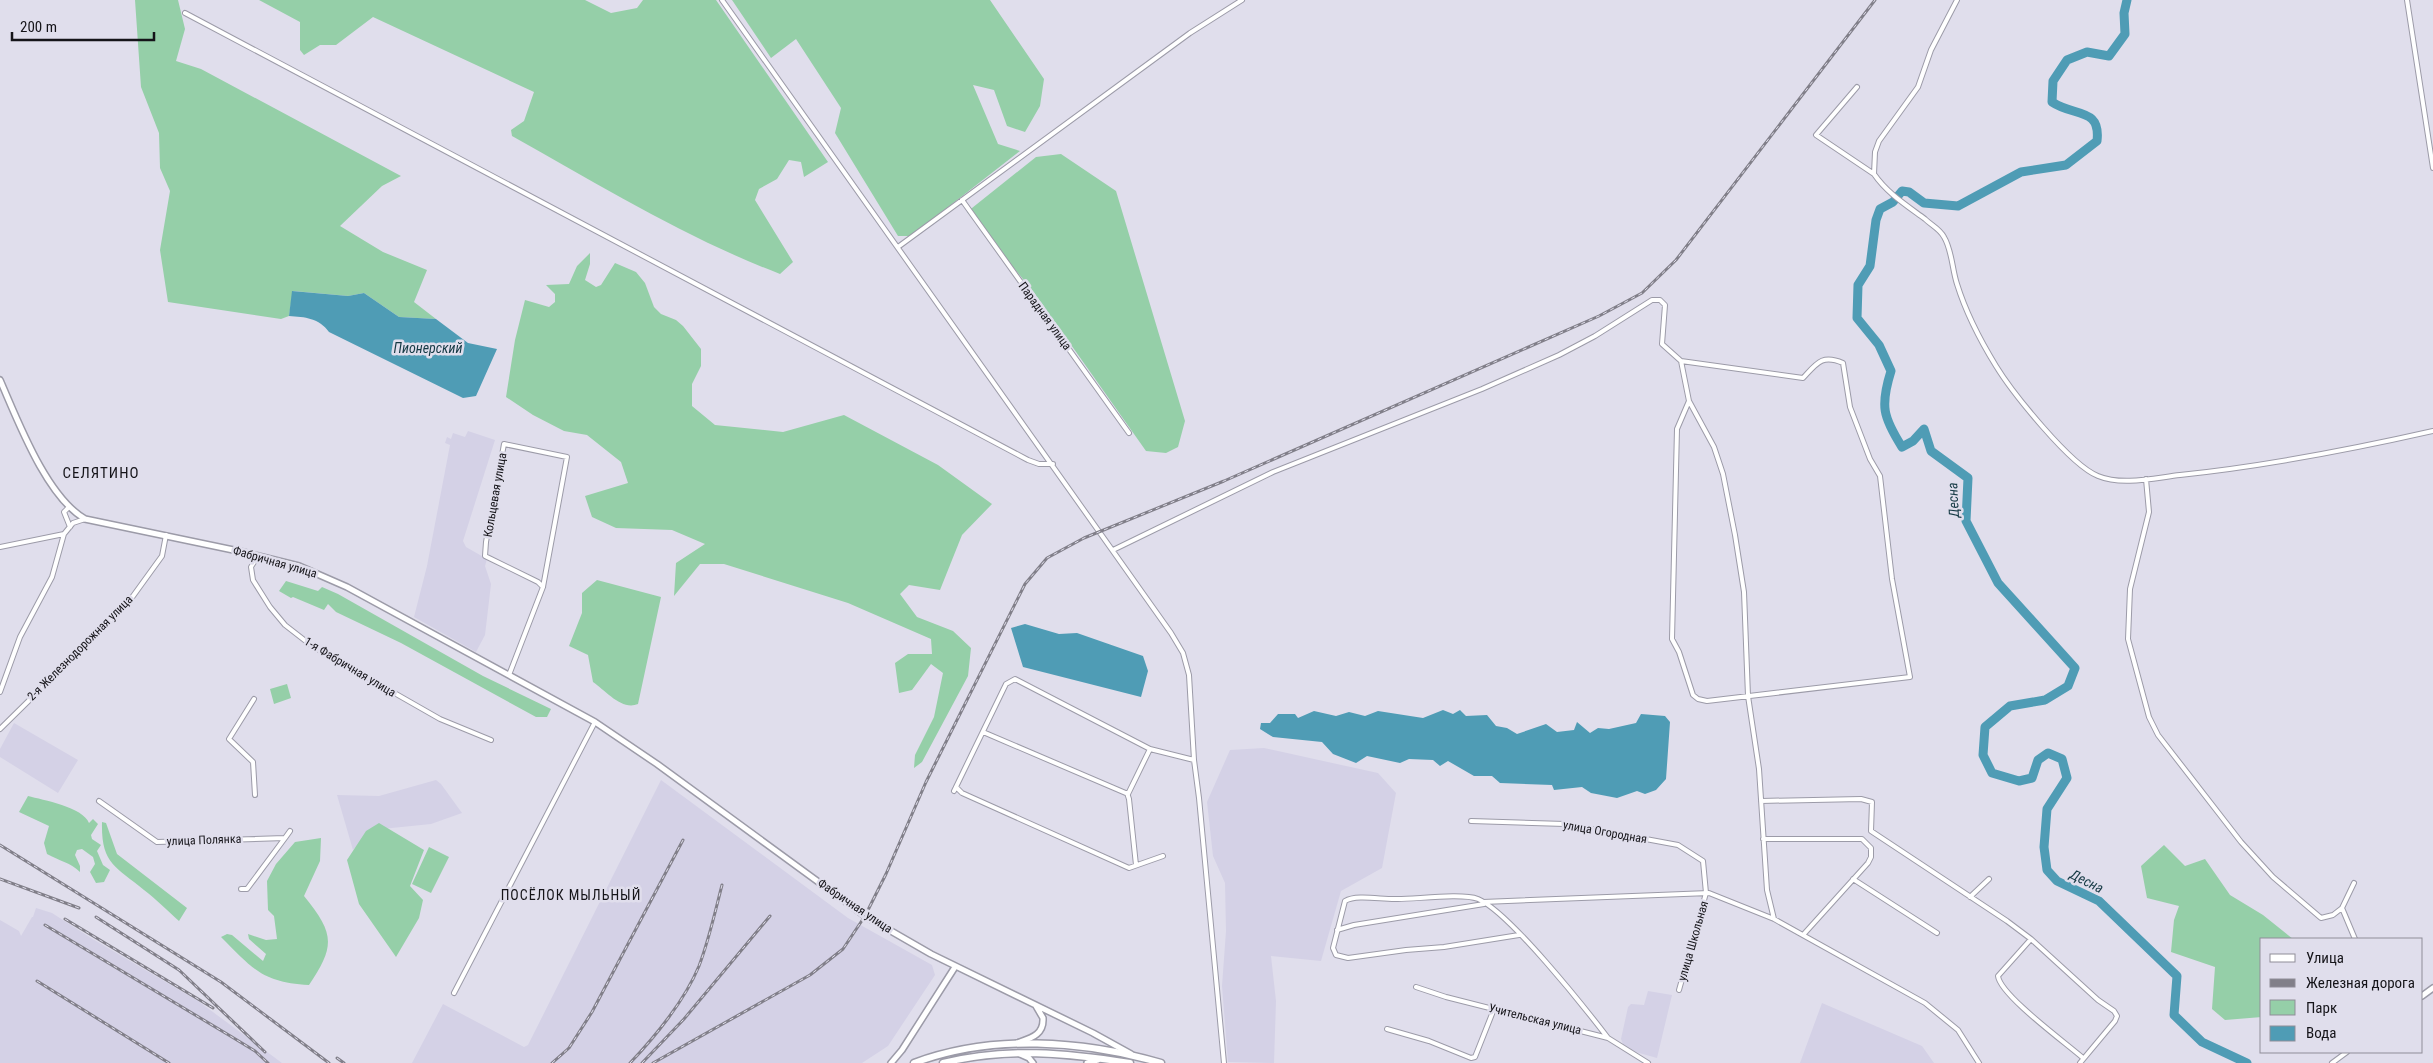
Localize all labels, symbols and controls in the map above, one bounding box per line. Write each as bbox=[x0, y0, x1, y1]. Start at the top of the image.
scale bar bbox=[12, 10, 155, 42]
text: 200 m bbox=[20, 18, 57, 36]
street label: Парадная улица bbox=[1016, 279, 1075, 353]
water label: Пионерский bbox=[394, 340, 462, 356]
street label: Кольцевая улица bbox=[481, 451, 509, 538]
district label: СЕЛЯТИНО bbox=[63, 464, 139, 482]
water label: Десна bbox=[1944, 482, 1962, 519]
street label: Фабричная улица bbox=[231, 543, 319, 581]
street label: 2-я Железнодорожная улица bbox=[25, 592, 136, 703]
street label: 1-я Фабричная улица bbox=[302, 634, 398, 700]
street label: улица Огородная bbox=[1562, 818, 1648, 846]
street label: улица Полянка bbox=[166, 832, 242, 848]
water label: Десна bbox=[2067, 865, 2106, 896]
street label: Фабричная улица bbox=[815, 876, 895, 936]
district label: ПОСЁЛОК МЫЛЬНЫЙ bbox=[501, 887, 641, 903]
street label: улица Школьная bbox=[1675, 899, 1711, 983]
legend bbox=[2260, 938, 2423, 1053]
text: Улица bbox=[2306, 949, 2344, 967]
text: Железная дорога bbox=[2306, 974, 2415, 992]
text: Парк bbox=[2306, 999, 2337, 1017]
street label: Учительская улица bbox=[1487, 1001, 1583, 1037]
text: Вода bbox=[2306, 1024, 2336, 1042]

